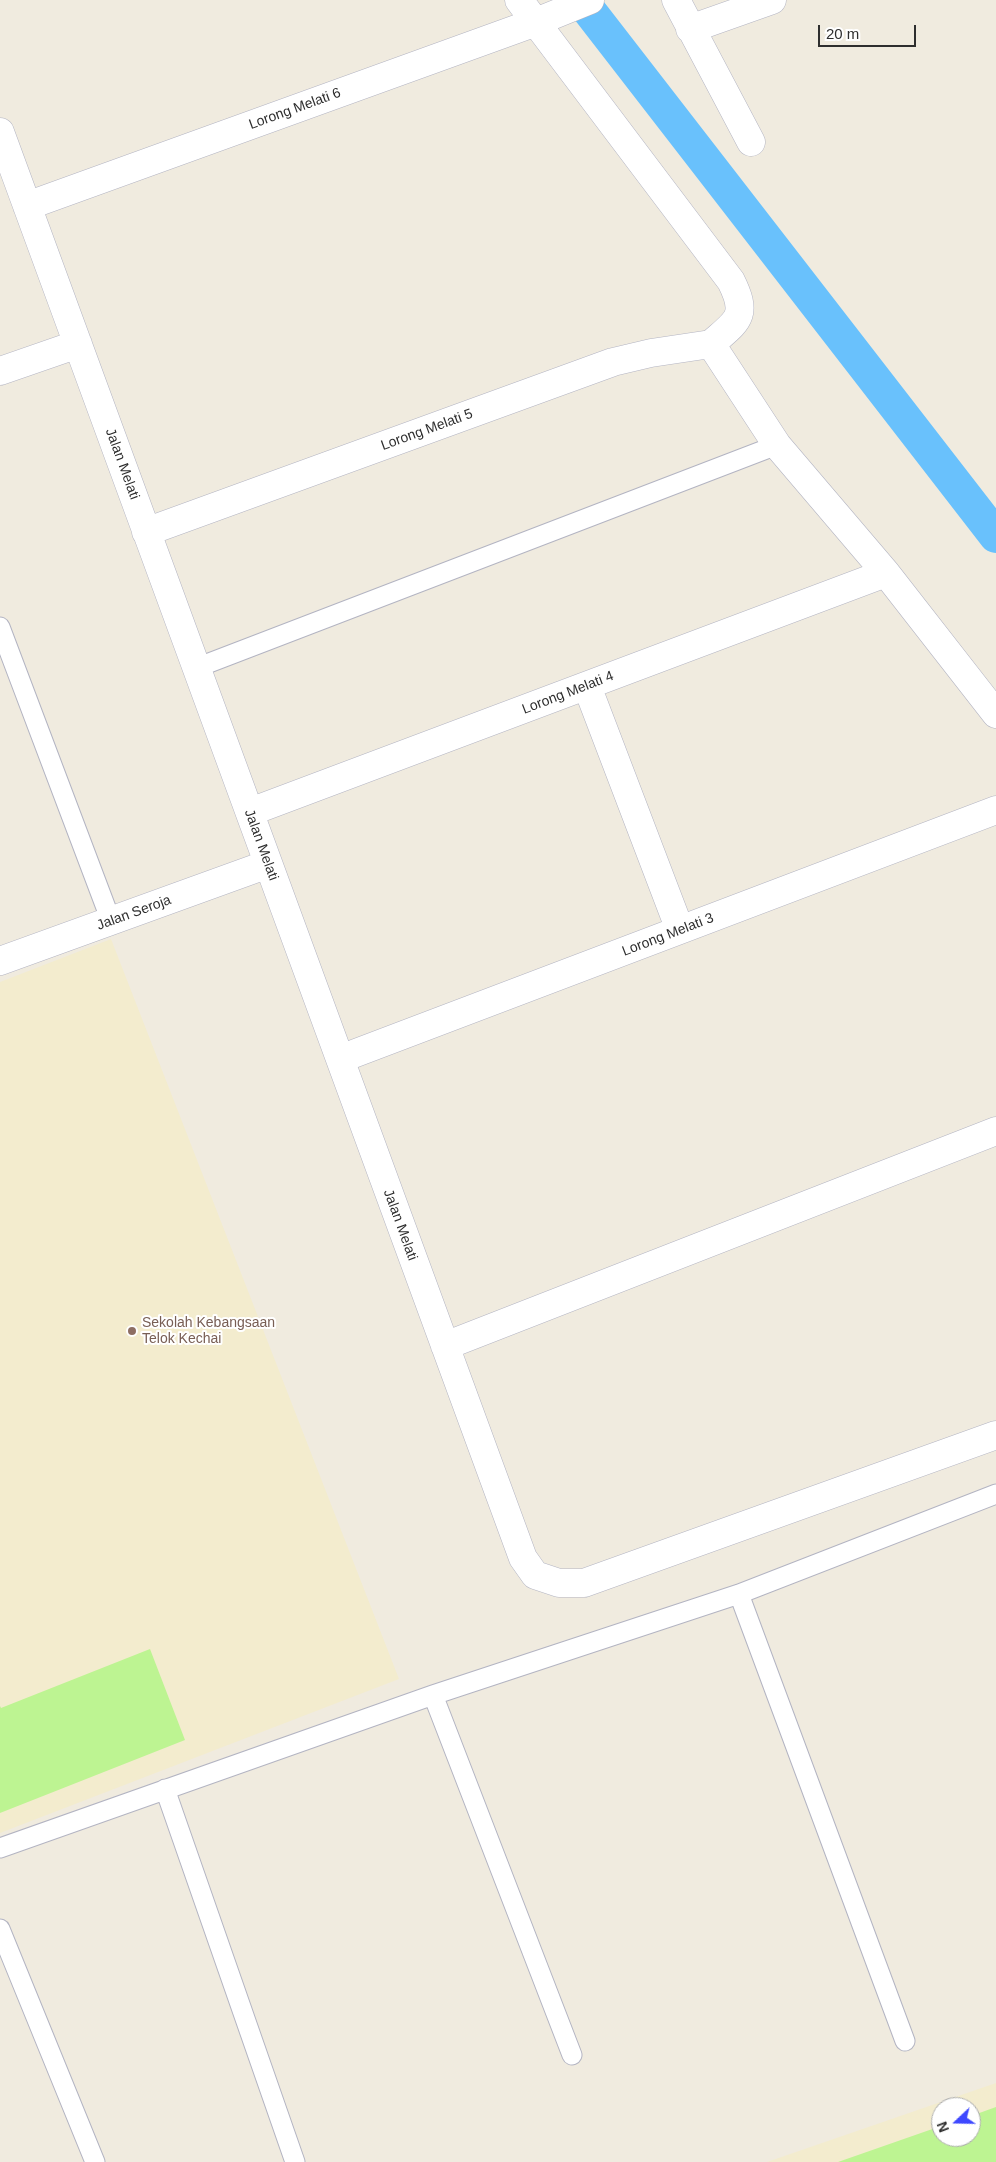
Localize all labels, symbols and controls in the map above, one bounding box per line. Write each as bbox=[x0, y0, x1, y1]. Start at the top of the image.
scale bar bbox=[821, 15, 918, 47]
text: 20 m bbox=[826, 25, 859, 42]
street label: Lorong Melati 6 bbox=[247, 85, 343, 133]
street label: Lorong Melati 5 bbox=[379, 406, 475, 454]
street label: Jalan Melati bbox=[101, 426, 143, 502]
street label: Lorong Melati 4 bbox=[520, 668, 616, 718]
street label: Jalan Melati bbox=[240, 807, 282, 883]
street label: Jalan Seroja bbox=[95, 892, 173, 934]
street label: Lorong Melati 3 bbox=[620, 910, 716, 960]
street label: Jalan Melati bbox=[379, 1187, 421, 1263]
place label: Sekolah Kebangsaan Telok Kechai bbox=[142, 1315, 275, 1348]
marker: Sekolah Kebangsaan Telok Kechai bbox=[126, 1325, 138, 1337]
north arrow bbox=[931, 2097, 981, 2147]
text: N bbox=[934, 2119, 952, 2135]

